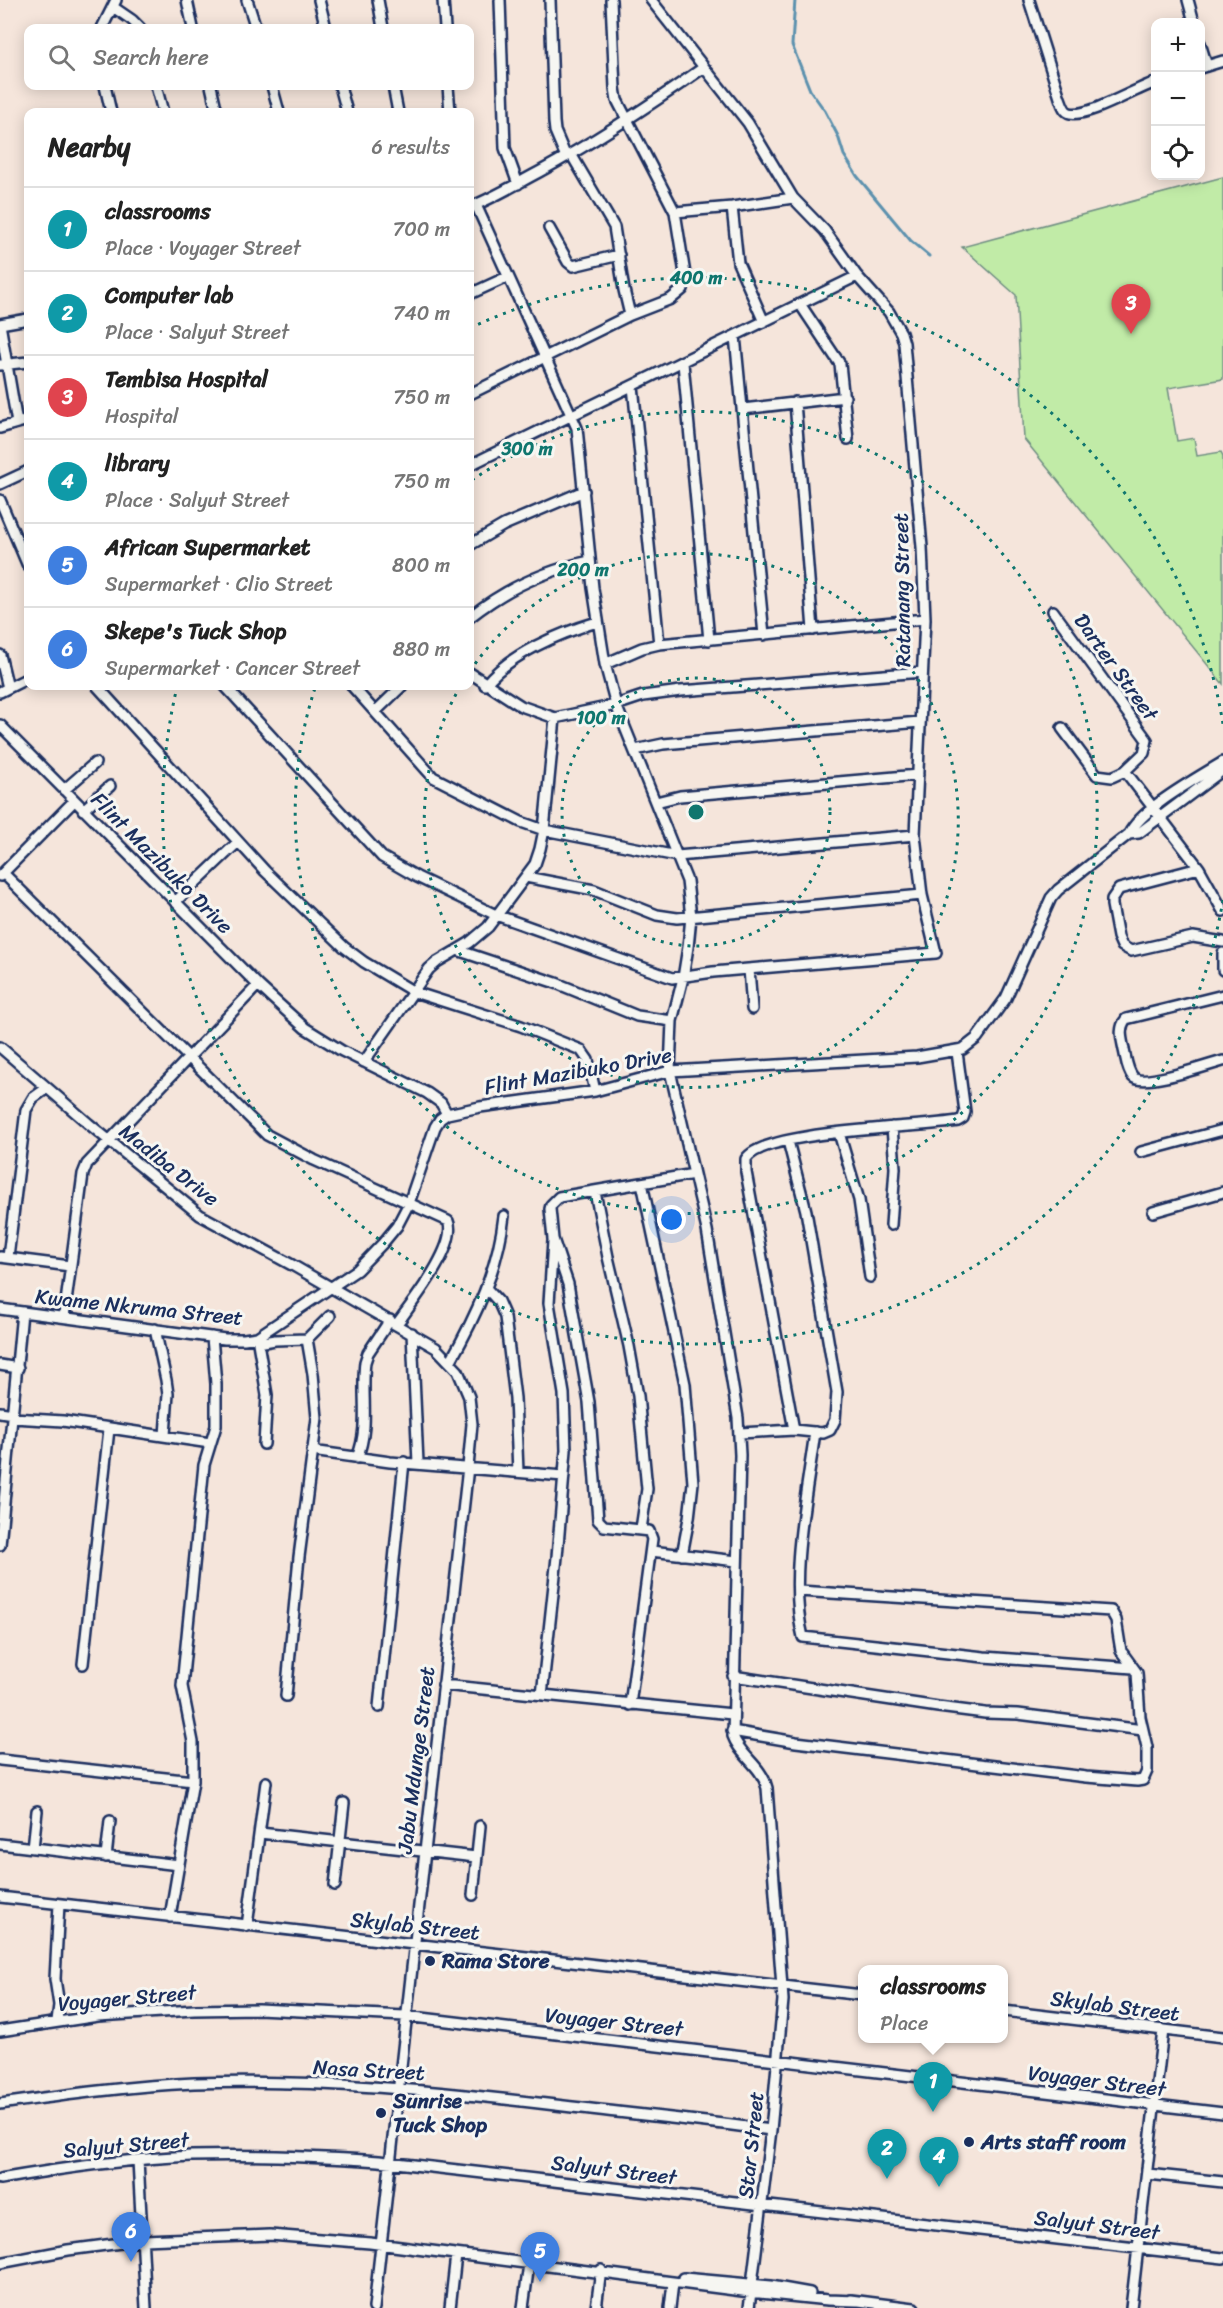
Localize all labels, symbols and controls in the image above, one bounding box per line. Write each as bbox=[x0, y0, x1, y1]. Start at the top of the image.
map controls bbox=[1151, 18, 1205, 180]
button: + bbox=[1151, 18, 1205, 72]
search box bbox=[24, 24, 474, 90]
text: Search here bbox=[93, 38, 209, 77]
icon: search bbox=[45, 41, 78, 74]
button: − bbox=[1151, 72, 1205, 126]
text: Nearby bbox=[48, 124, 130, 170]
button: locate bbox=[1151, 126, 1205, 180]
text: 6 results bbox=[371, 130, 450, 165]
text: classrooms bbox=[105, 192, 211, 231]
text: 1 bbox=[63, 212, 72, 247]
text: 700 m bbox=[393, 212, 450, 247]
text: Place · Voyager Street bbox=[105, 231, 301, 266]
text: 400 m bbox=[669, 262, 722, 294]
text: Computer lab bbox=[105, 276, 233, 315]
pin: 3 bbox=[1112, 284, 1150, 334]
text: 2 bbox=[62, 296, 73, 331]
text: 740 m bbox=[393, 296, 450, 331]
text: Place · Salyut Street bbox=[105, 315, 289, 350]
text: Tembisa Hospital bbox=[105, 360, 268, 399]
text: 3 bbox=[62, 380, 73, 415]
text: 750 m bbox=[393, 380, 450, 415]
text: Hospital bbox=[105, 399, 178, 434]
text: 300 m bbox=[500, 433, 553, 465]
text: library bbox=[105, 444, 170, 483]
text: 4 bbox=[61, 464, 74, 499]
text: 750 m bbox=[393, 464, 450, 499]
text: Place · Salyut Street bbox=[105, 483, 289, 518]
street label: Ratanang Street bbox=[882, 513, 922, 667]
text: African Supermarket bbox=[105, 528, 310, 567]
text: 5 bbox=[61, 548, 74, 583]
text: 800 m bbox=[392, 548, 450, 583]
text: 200 m bbox=[556, 554, 609, 586]
text: Supermarket · Clio Street bbox=[105, 567, 333, 602]
street label: Darter Street bbox=[1064, 605, 1169, 730]
text: Skepe's Tuck Shop bbox=[105, 612, 286, 651]
text: 6 bbox=[62, 632, 73, 667]
text: 880 m bbox=[393, 632, 450, 667]
text: Supermarket · Cancer Street bbox=[105, 651, 360, 686]
text: 100 m bbox=[577, 702, 626, 734]
street label: Flint Mazibuko Drive bbox=[81, 782, 243, 944]
centre of rings bbox=[686, 802, 706, 822]
street label: Flint Mazibuko Drive bbox=[481, 1036, 675, 1106]
street label: Madiba Drive bbox=[110, 1113, 228, 1217]
your location bbox=[657, 1205, 686, 1234]
street label: Kwame Nkruma Street bbox=[33, 1277, 245, 1337]
street label: Jabu Mdunge Street bbox=[386, 1664, 446, 1857]
street label: Skylab Street bbox=[348, 1900, 482, 1952]
place label: Rama Store bbox=[441, 1942, 550, 1980]
marker: Rama Store bbox=[423, 1954, 437, 1968]
popup bbox=[858, 1965, 1008, 2043]
text: classrooms bbox=[880, 1967, 986, 2006]
street label: Voyager Street bbox=[56, 1973, 199, 2023]
street label: Skylab Street bbox=[1048, 1979, 1182, 2033]
street label: Voyager Street bbox=[543, 1996, 686, 2048]
text: Place bbox=[880, 2006, 928, 2041]
street label: Nasa Street bbox=[312, 2048, 426, 2092]
street label: Voyager Street bbox=[1026, 2054, 1170, 2108]
pin: 1 bbox=[914, 2062, 952, 2112]
place label: Sunrise Tuck Shop bbox=[392, 2082, 488, 2144]
street label: Star Street bbox=[726, 2090, 776, 2200]
marker: Sunrise Tuck Shop bbox=[374, 2106, 388, 2120]
street label: Salyut Street bbox=[62, 2120, 192, 2169]
place label: Arts staff room bbox=[980, 2123, 1127, 2161]
pin: 2 bbox=[868, 2130, 906, 2179]
marker: Arts staff room bbox=[962, 2135, 976, 2149]
pin: 4 bbox=[920, 2138, 958, 2187]
street label: Salyut Street bbox=[549, 2143, 680, 2197]
street label: Salyut Street bbox=[1032, 2198, 1163, 2252]
pin: 6 bbox=[112, 2212, 150, 2262]
pin: 5 bbox=[520, 2232, 560, 2282]

